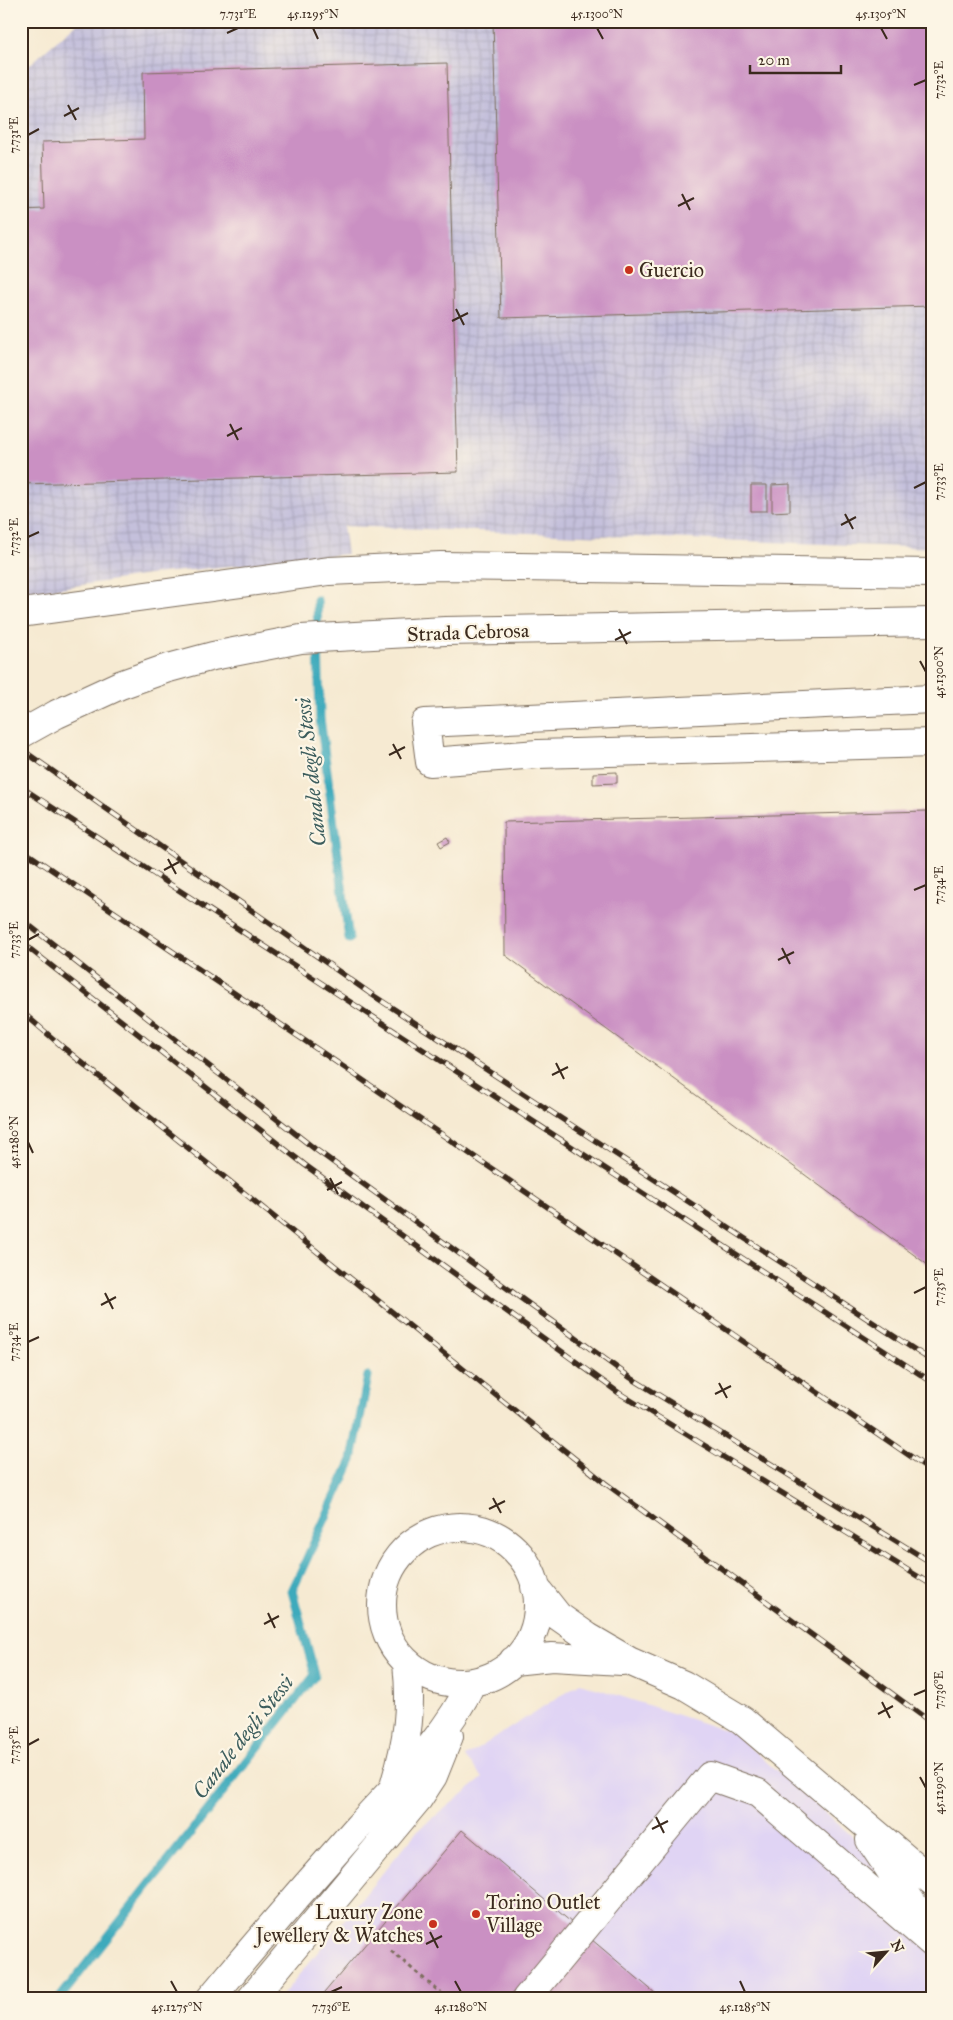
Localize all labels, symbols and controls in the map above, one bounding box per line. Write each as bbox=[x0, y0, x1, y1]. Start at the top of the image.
text: 7.731°E bbox=[220, 7, 257, 21]
text: 45.1295°N bbox=[287, 7, 339, 21]
text: 45.1300°N bbox=[571, 7, 623, 21]
text: 45.1305°N bbox=[855, 7, 907, 21]
scale bar bbox=[750, 42, 842, 74]
text: 20 m bbox=[758, 51, 790, 69]
text: 7.732°E bbox=[932, 61, 946, 99]
text: 7.731°E bbox=[7, 116, 21, 153]
place label: Guercio bbox=[639, 258, 704, 282]
marker: Guercio bbox=[623, 264, 635, 276]
text: 7.733°E bbox=[932, 463, 946, 500]
text: 7.732°E bbox=[7, 518, 21, 556]
street label: Strada Cebrosa bbox=[406, 618, 530, 646]
text: 45.1300°N bbox=[932, 646, 946, 698]
water label: Canale degli Stessi bbox=[290, 696, 332, 848]
text: 7.734°E bbox=[932, 865, 946, 904]
text: 7.733°E bbox=[7, 921, 21, 958]
text: 45.1280°N bbox=[7, 1116, 21, 1169]
text: 7.735°E bbox=[932, 1268, 946, 1306]
text: 7.734°E bbox=[7, 1322, 21, 1361]
water label: Canale degli Stessi bbox=[187, 1670, 299, 1804]
text: 7.736°E bbox=[932, 1670, 946, 1709]
text: 7.735°E bbox=[7, 1726, 21, 1764]
text: 45.1290°N bbox=[932, 1761, 946, 1815]
place label: Torino Outlet Village bbox=[485, 1890, 600, 1938]
place label: Luxury Zone Jewellery & Watches bbox=[254, 1900, 423, 1948]
marker: Torino Outlet Village bbox=[470, 1908, 482, 1920]
marker: Luxury Zone Jewellery & Watches bbox=[427, 1918, 439, 1930]
north arrow bbox=[860, 1928, 910, 1978]
text: N bbox=[887, 1937, 907, 1956]
text: 45.1275°N bbox=[151, 2000, 203, 2014]
text: 7.736°E bbox=[312, 2000, 351, 2014]
text: 45.1280°N bbox=[435, 2000, 488, 2014]
text: 45.1285°N bbox=[719, 2000, 771, 2014]

